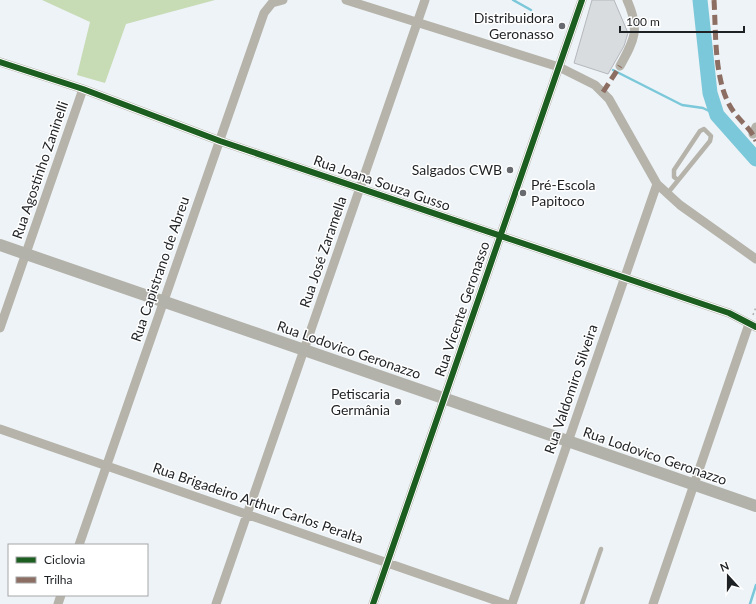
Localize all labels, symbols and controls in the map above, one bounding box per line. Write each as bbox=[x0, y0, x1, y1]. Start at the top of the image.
scale bar bbox=[620, 8, 744, 34]
place label: Distribuidora Geronasso bbox=[474, 9, 554, 42]
text: 100 m bbox=[626, 14, 660, 29]
marker: Distribuidora Geronasso bbox=[557, 21, 567, 31]
street label: Rua Agostinho Zaninelli bbox=[8, 99, 71, 241]
street label: Rua Joana Souza Gusso bbox=[312, 151, 453, 214]
place label: Salgados CWB bbox=[412, 161, 502, 178]
marker: Salgados CWB bbox=[505, 165, 515, 175]
place label: Pré-Escola Papitoco bbox=[531, 176, 596, 209]
marker: Pré-Escola Papitoco bbox=[518, 188, 528, 198]
street label: Rua Capistrano de Abreu bbox=[127, 194, 192, 344]
street label: Rua José Zaramella bbox=[295, 194, 350, 310]
street label: Rua Vicente Geronasso bbox=[430, 239, 493, 379]
street label: Rua Lodovico Geronazzo bbox=[275, 317, 423, 382]
street label: Rua Valdomiro Silveira bbox=[540, 322, 601, 456]
place label: Petiscaria Germânia bbox=[331, 385, 390, 418]
marker: Petiscaria Germânia bbox=[393, 397, 403, 407]
street label: Rua Lodovico Geronazzo bbox=[581, 423, 729, 488]
street label: Rua Brigadeiro Arthur Carlos Peralta bbox=[151, 458, 366, 547]
legend bbox=[8, 544, 148, 596]
text: Ciclovia bbox=[44, 552, 85, 567]
north arrow bbox=[708, 556, 748, 596]
text: N bbox=[718, 559, 731, 574]
text: Trilha bbox=[44, 572, 73, 587]

